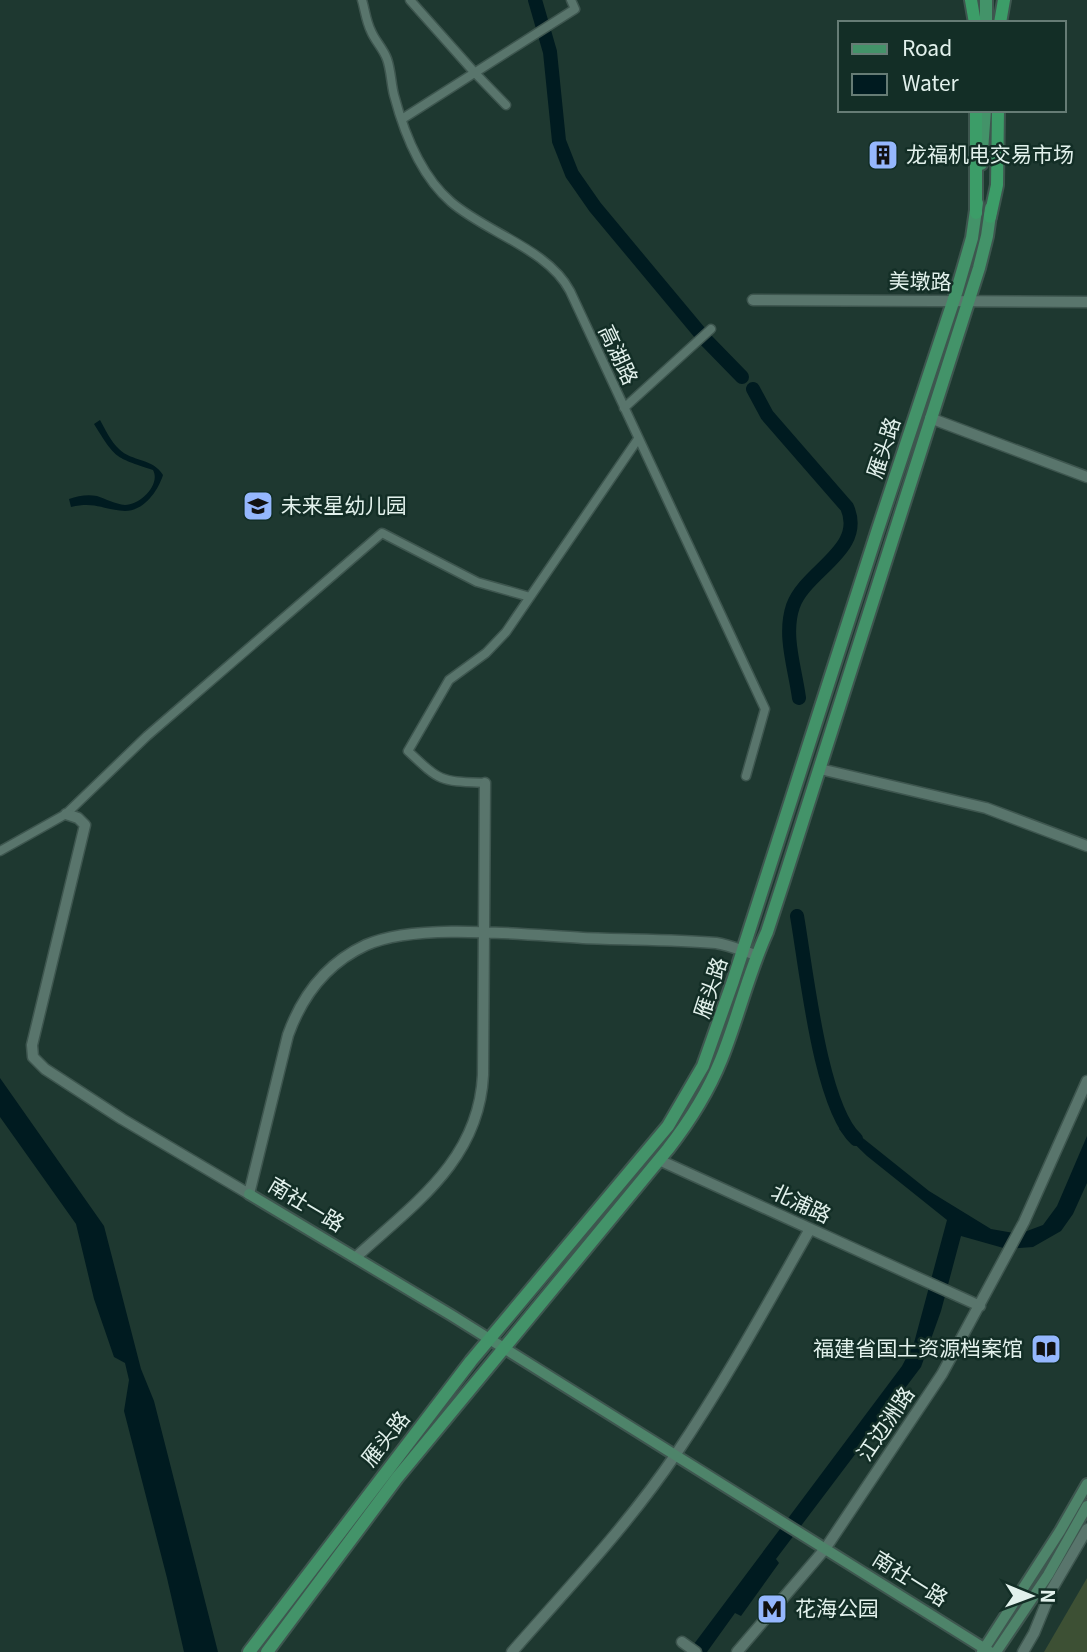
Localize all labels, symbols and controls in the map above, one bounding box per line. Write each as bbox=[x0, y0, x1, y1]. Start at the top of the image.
legend bbox=[838, 21, 1066, 112]
text: Road bbox=[902, 32, 952, 62]
text: Water bbox=[902, 67, 960, 97]
building icon: 龙福机电交易市场 bbox=[866, 138, 900, 172]
place label: 龙福机电交易市场 bbox=[906, 138, 1074, 168]
street label: 美墩路 bbox=[888, 264, 952, 296]
street label: 高湖路 bbox=[593, 319, 647, 389]
street label: 雁头路 bbox=[858, 413, 906, 482]
school or university icon: 未来星幼儿园 bbox=[241, 489, 275, 523]
place label: 未来星幼儿园 bbox=[281, 489, 407, 519]
street label: 雁头路 bbox=[685, 953, 733, 1022]
street label: 南社一路 bbox=[263, 1169, 351, 1238]
street label: 北浦路 bbox=[767, 1175, 837, 1229]
place label: 福建省国土资源档案馆 bbox=[813, 1332, 1023, 1362]
library icon: 福建省国土资源档案馆 bbox=[1029, 1332, 1063, 1366]
street label: 江边洲路 bbox=[848, 1380, 920, 1466]
street label: 雁头路 bbox=[353, 1404, 416, 1472]
street label: 南社一路 bbox=[867, 1542, 955, 1612]
north arrow bbox=[996, 1561, 1066, 1631]
text: N bbox=[1036, 1589, 1063, 1604]
metro station icon: 花海公园 bbox=[755, 1592, 789, 1626]
place label: 花海公园 bbox=[795, 1592, 879, 1622]

